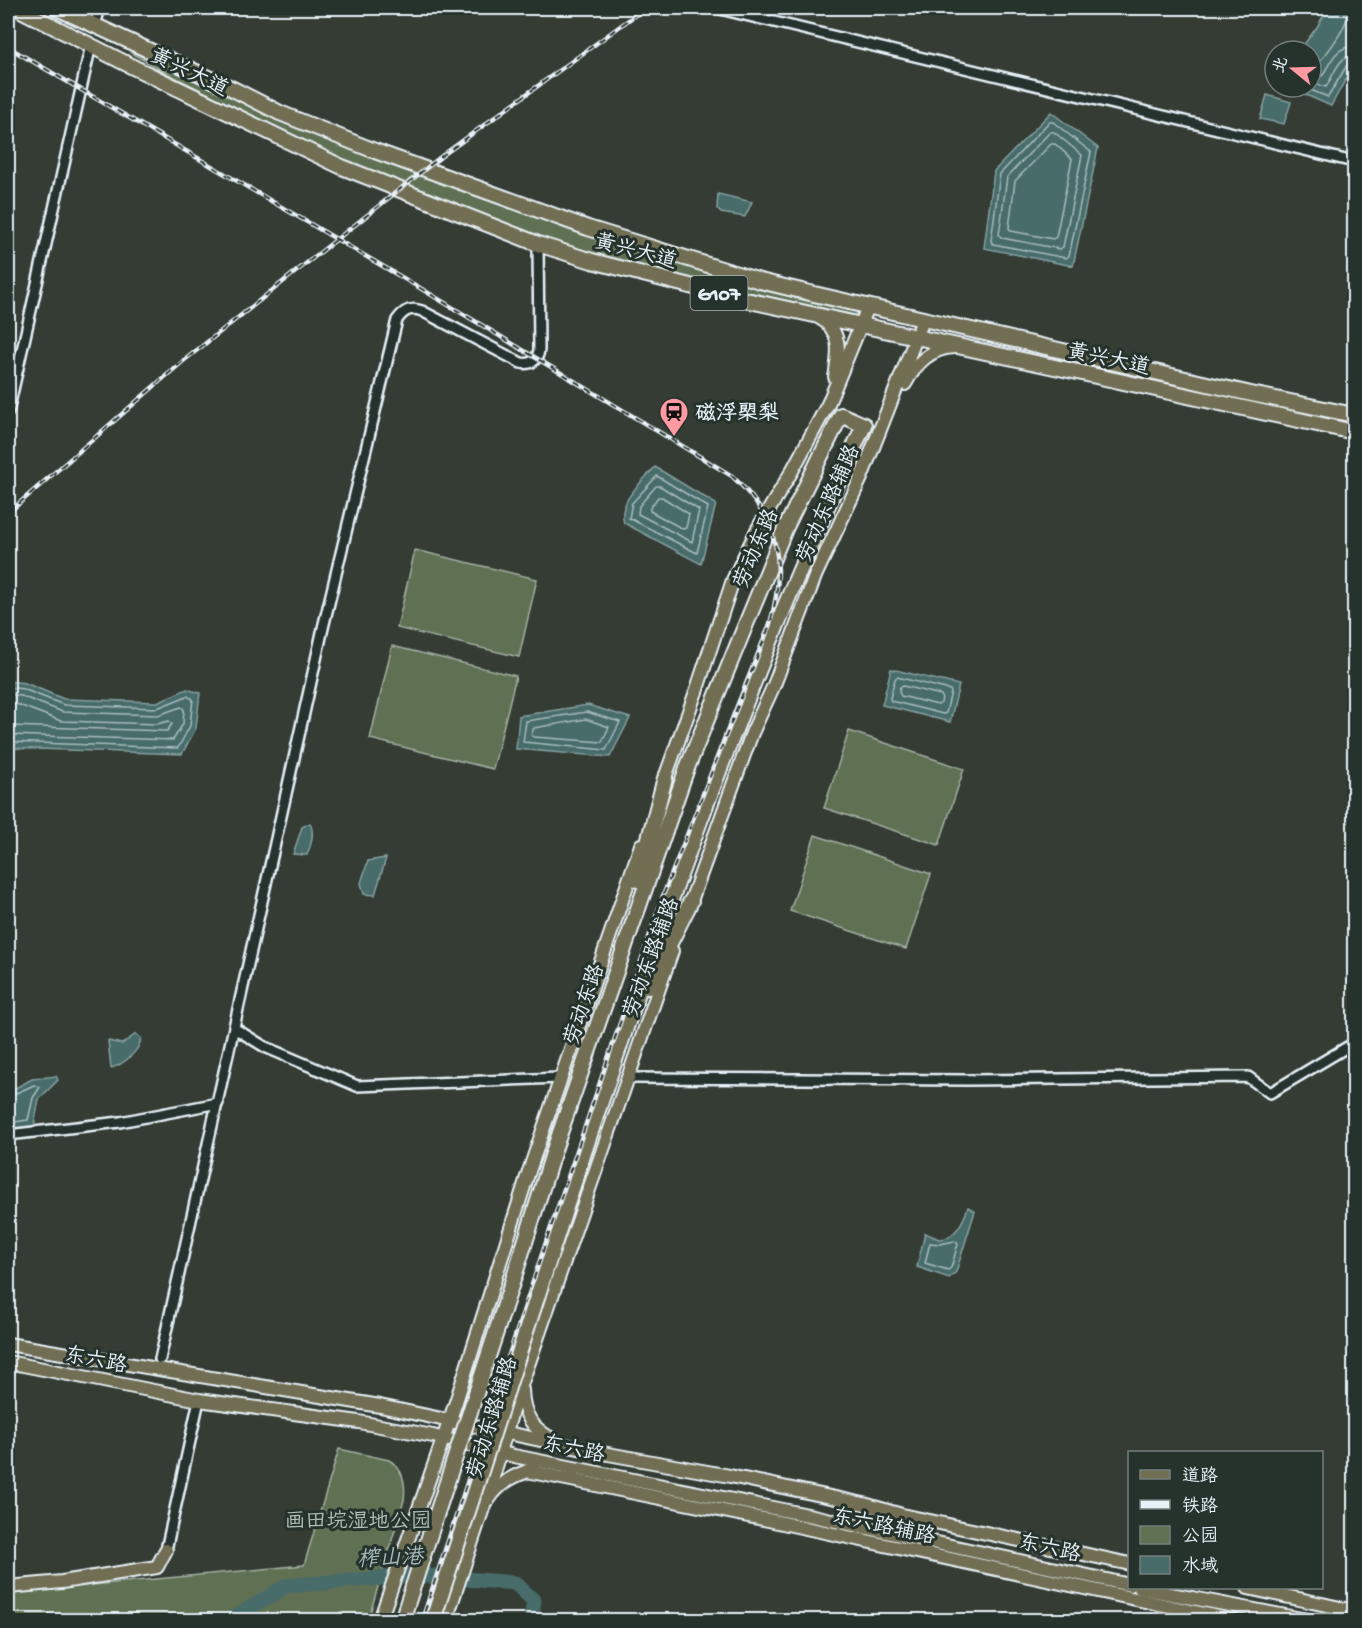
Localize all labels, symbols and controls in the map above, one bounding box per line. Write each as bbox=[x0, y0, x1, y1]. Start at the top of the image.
north arrow bbox=[1263, 39, 1323, 99]
street label: 黄兴大道 bbox=[145, 43, 233, 104]
text: 北 bbox=[1270, 54, 1294, 76]
street label: 黄兴大道 bbox=[591, 229, 679, 276]
road number: G107 bbox=[690, 276, 748, 310]
street label: 黄兴大道 bbox=[1065, 339, 1152, 382]
station icon: 磁浮㮾梨 bbox=[658, 396, 690, 438]
place label: 磁浮㮾梨 bbox=[695, 401, 779, 428]
street label: 劳动东路辅路 bbox=[791, 441, 867, 567]
street label: 劳动东路 bbox=[728, 505, 786, 593]
street label: 劳动东路辅路 bbox=[618, 894, 687, 1022]
street label: 劳动东路 bbox=[559, 961, 612, 1049]
street label: 东六路 bbox=[62, 1342, 129, 1381]
street label: 劳动东路辅路 bbox=[462, 1354, 525, 1482]
street label: 东六路 bbox=[540, 1431, 607, 1470]
legend bbox=[1128, 1451, 1323, 1589]
text: 道路 bbox=[1182, 1466, 1218, 1488]
text: 铁路 bbox=[1182, 1496, 1218, 1518]
street label: 东六路辅路 bbox=[829, 1503, 938, 1552]
park label: 画田垸湿地公园 bbox=[285, 1510, 432, 1536]
text: 公园 bbox=[1182, 1526, 1218, 1548]
street label: 东六路 bbox=[1016, 1529, 1083, 1570]
water label: 榨山港 bbox=[357, 1544, 426, 1575]
text: 水域 bbox=[1182, 1556, 1218, 1578]

